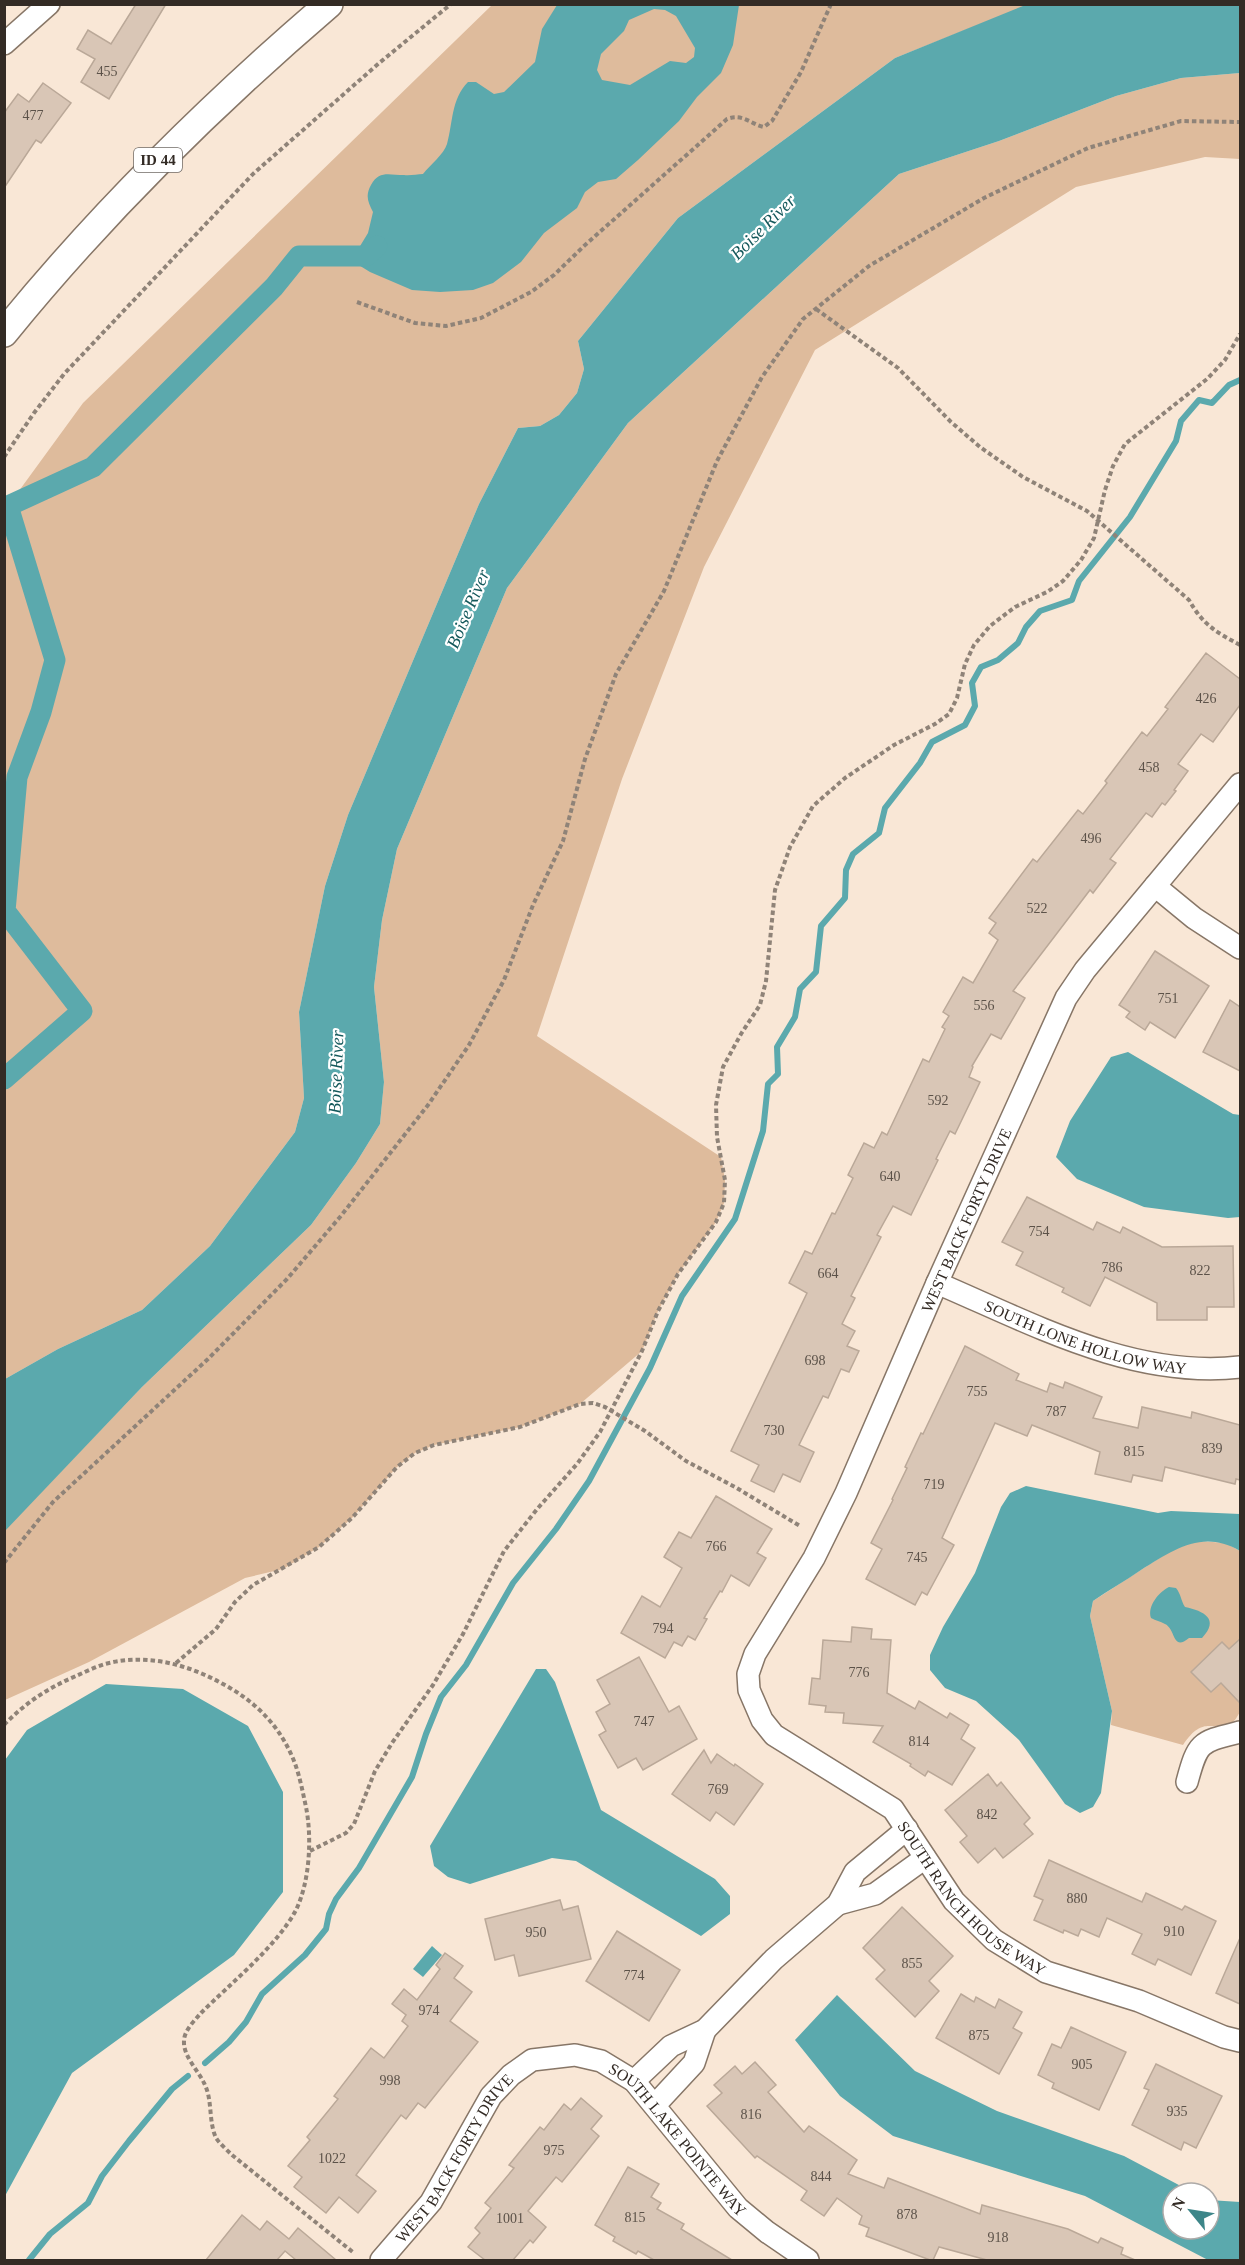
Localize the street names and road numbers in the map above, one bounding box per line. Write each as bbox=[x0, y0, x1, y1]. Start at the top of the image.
road number: ID 44 bbox=[134, 148, 182, 172]
street label: WEST BACK FORTY DRIVE bbox=[918, 1126, 1015, 1315]
street label: SOUTH LONE HOLLOW WAY bbox=[982, 1297, 1188, 1377]
street label: SOUTH RANCH HOUSE WAY bbox=[894, 1818, 1049, 1979]
street label: SOUTH LAKE POINTE WAY bbox=[606, 2060, 750, 2220]
street label: WEST BACK FORTY DRIVE bbox=[392, 2071, 516, 2246]

